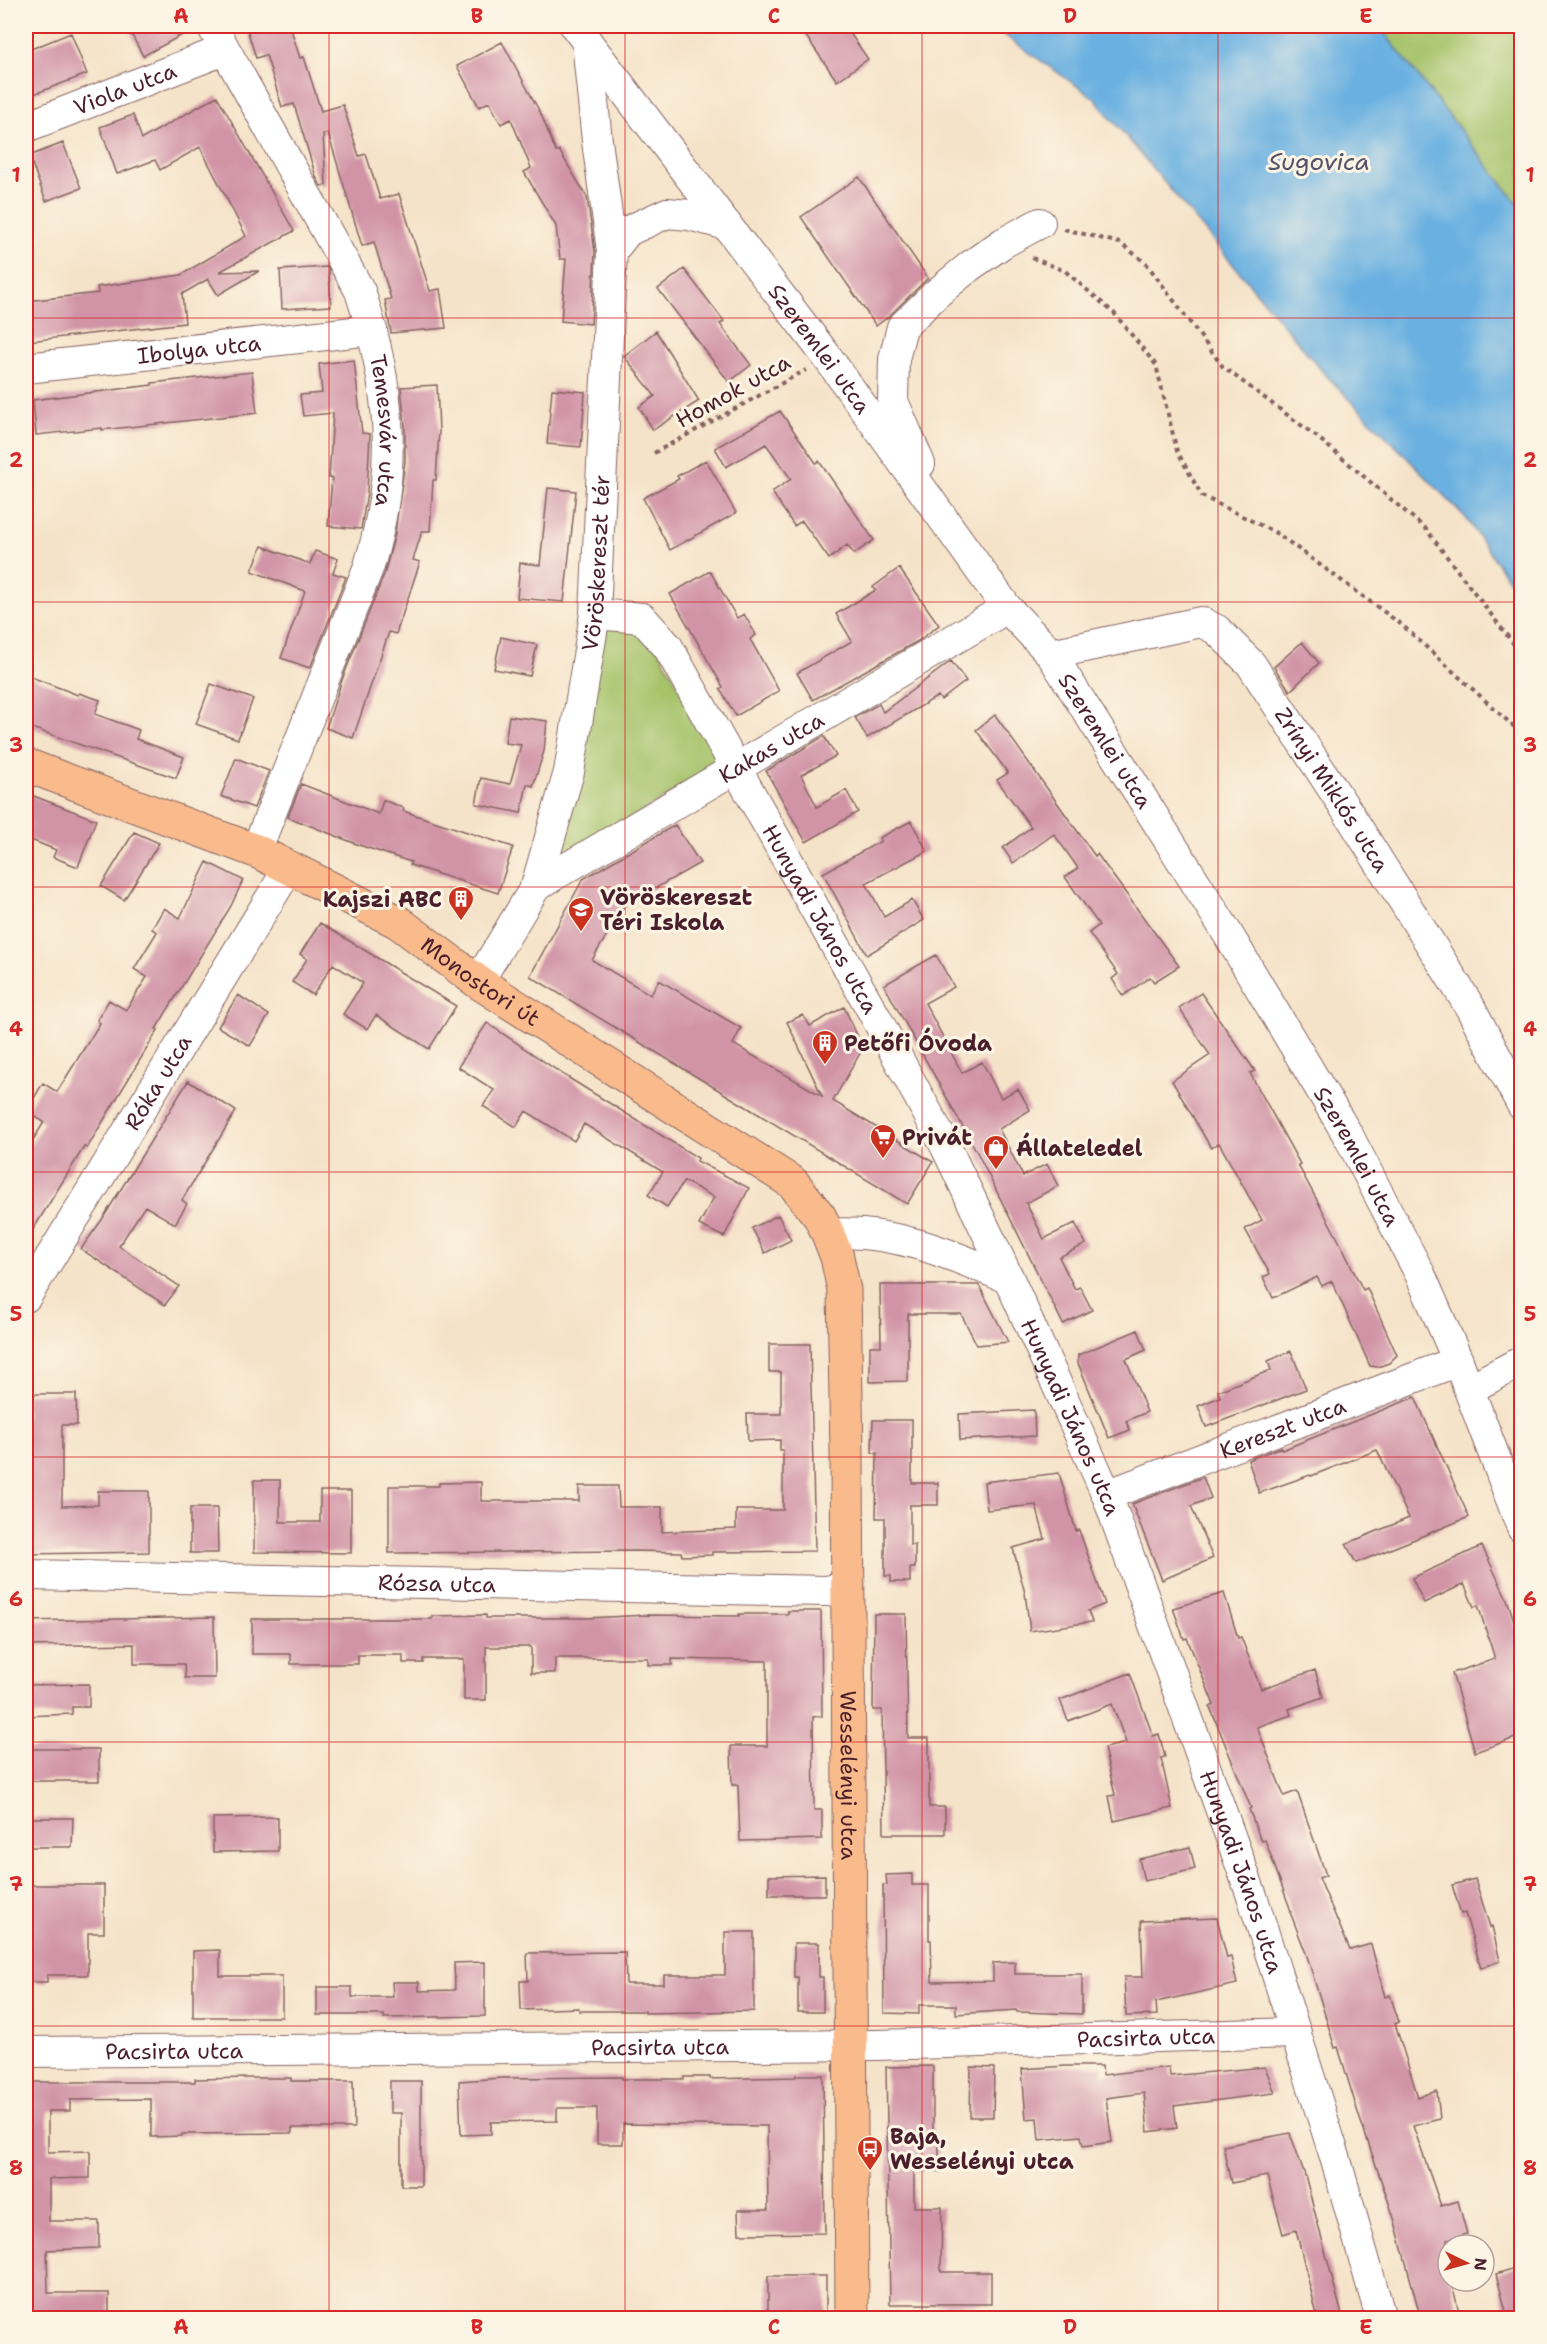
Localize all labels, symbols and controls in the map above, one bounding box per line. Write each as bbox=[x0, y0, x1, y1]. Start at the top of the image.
text: A bbox=[173, 3, 189, 29]
text: B bbox=[471, 3, 483, 29]
text: C bbox=[768, 3, 780, 29]
text: D bbox=[1063, 3, 1077, 29]
text: E bbox=[1359, 3, 1373, 29]
street label: Viola utca bbox=[69, 55, 181, 122]
water label: Sugovica bbox=[1268, 146, 1370, 178]
text: 1 bbox=[11, 162, 21, 188]
text: 1 bbox=[1525, 162, 1535, 188]
street label: Szeremlei utca bbox=[762, 278, 878, 420]
street label: Ibolya utca bbox=[136, 328, 263, 370]
street label: Homok utca bbox=[670, 347, 796, 435]
street label: Temesvár utca bbox=[363, 352, 402, 509]
text: 2 bbox=[9, 447, 23, 473]
text: 2 bbox=[1523, 447, 1537, 473]
street label: Vöröskereszt tér bbox=[575, 474, 616, 653]
street label: Szeremlei utca bbox=[1052, 667, 1160, 814]
street label: Zrínyi Miklós utca bbox=[1269, 702, 1396, 878]
street label: Kakas utca bbox=[713, 705, 829, 790]
text: 3 bbox=[9, 732, 23, 758]
text: 3 bbox=[1523, 732, 1537, 758]
street label: Hunyadi János utca bbox=[756, 819, 886, 1019]
place label: Vöröskereszt Téri Iskola bbox=[600, 883, 752, 937]
building icon: Kajszi ABC bbox=[446, 884, 476, 922]
place label: Kajszi ABC bbox=[323, 885, 442, 914]
school or university icon: Vöröskereszt Téri Iskola bbox=[566, 895, 596, 933]
street label: Monostori út bbox=[415, 930, 546, 1032]
text: 4 bbox=[9, 1016, 23, 1042]
text: 4 bbox=[1523, 1016, 1537, 1042]
place label: Petőfi Óvoda bbox=[844, 1027, 992, 1058]
building icon: Petőfi Óvoda bbox=[810, 1028, 840, 1066]
street label: Róka utca bbox=[117, 1029, 198, 1135]
street label: Szeremlei utca bbox=[1308, 1081, 1407, 1231]
supermarket icon: Privát bbox=[868, 1122, 898, 1160]
place label: Privát bbox=[902, 1123, 972, 1152]
place label: Állateledel bbox=[1016, 1132, 1143, 1163]
shop icon: Állateledel bbox=[981, 1133, 1011, 1171]
text: 5 bbox=[10, 1301, 22, 1327]
text: 5 bbox=[1524, 1301, 1536, 1327]
street label: Hunyadi János utca bbox=[1014, 1314, 1128, 1520]
street label: Kereszt utca bbox=[1215, 1391, 1350, 1465]
street label: Rózsa utca bbox=[378, 1568, 496, 1599]
text: 6 bbox=[9, 1586, 23, 1612]
text: 6 bbox=[1523, 1586, 1537, 1612]
street label: Wesselényi utca bbox=[834, 1690, 864, 1861]
street label: Hunyadi János utca bbox=[1193, 1766, 1290, 1977]
text: 7 bbox=[9, 1871, 23, 1897]
text: 7 bbox=[1523, 1871, 1537, 1897]
street label: Pacsirta utca bbox=[1076, 2021, 1216, 2054]
street label: Pacsirta utca bbox=[591, 2032, 729, 2062]
street label: Pacsirta utca bbox=[105, 2036, 244, 2066]
place label: Baja, Wesselényi utca bbox=[890, 2122, 1074, 2176]
bus stop icon: Baja, Wesselényi utca bbox=[855, 2134, 885, 2172]
text: 8 bbox=[9, 2155, 23, 2181]
text: 8 bbox=[1523, 2155, 1537, 2181]
north arrow bbox=[1436, 2233, 1496, 2293]
text: N bbox=[1469, 2257, 1491, 2271]
text: A bbox=[173, 2314, 189, 2340]
text: B bbox=[471, 2314, 483, 2340]
text: C bbox=[768, 2314, 780, 2340]
text: D bbox=[1063, 2314, 1077, 2340]
text: E bbox=[1359, 2314, 1373, 2340]

